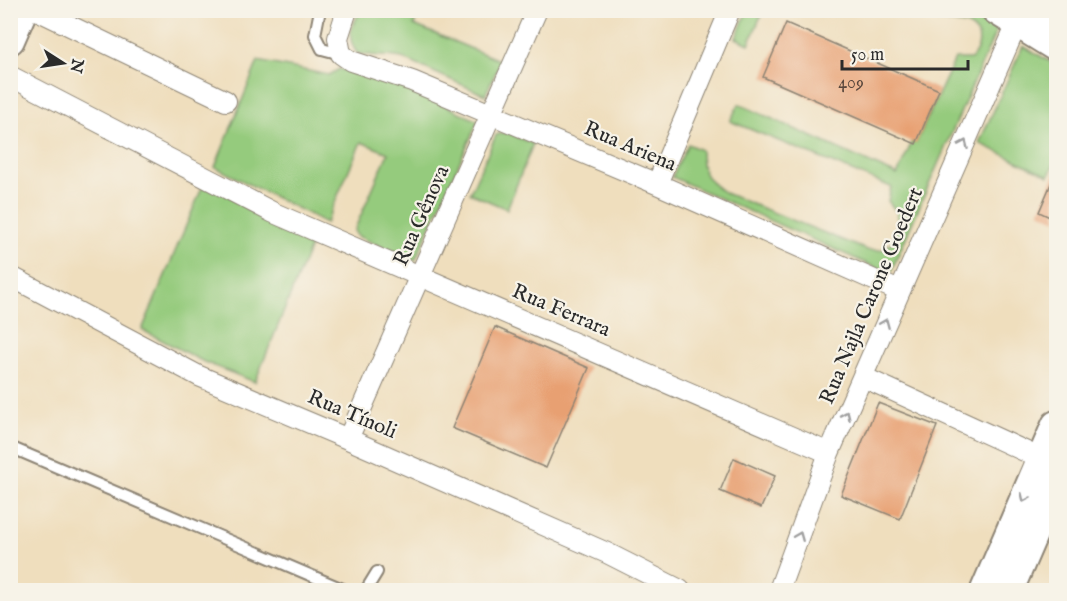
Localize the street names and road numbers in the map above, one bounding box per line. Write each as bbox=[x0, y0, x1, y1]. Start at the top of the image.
street label: Rua Ariena bbox=[580, 115, 681, 179]
street label: Rua Gênova bbox=[388, 161, 457, 271]
street label: Rua Najla Carone Goedert bbox=[814, 183, 930, 409]
street label: Rua Ferrara bbox=[508, 278, 615, 344]
street label: Rua Tínoli bbox=[303, 384, 401, 446]

